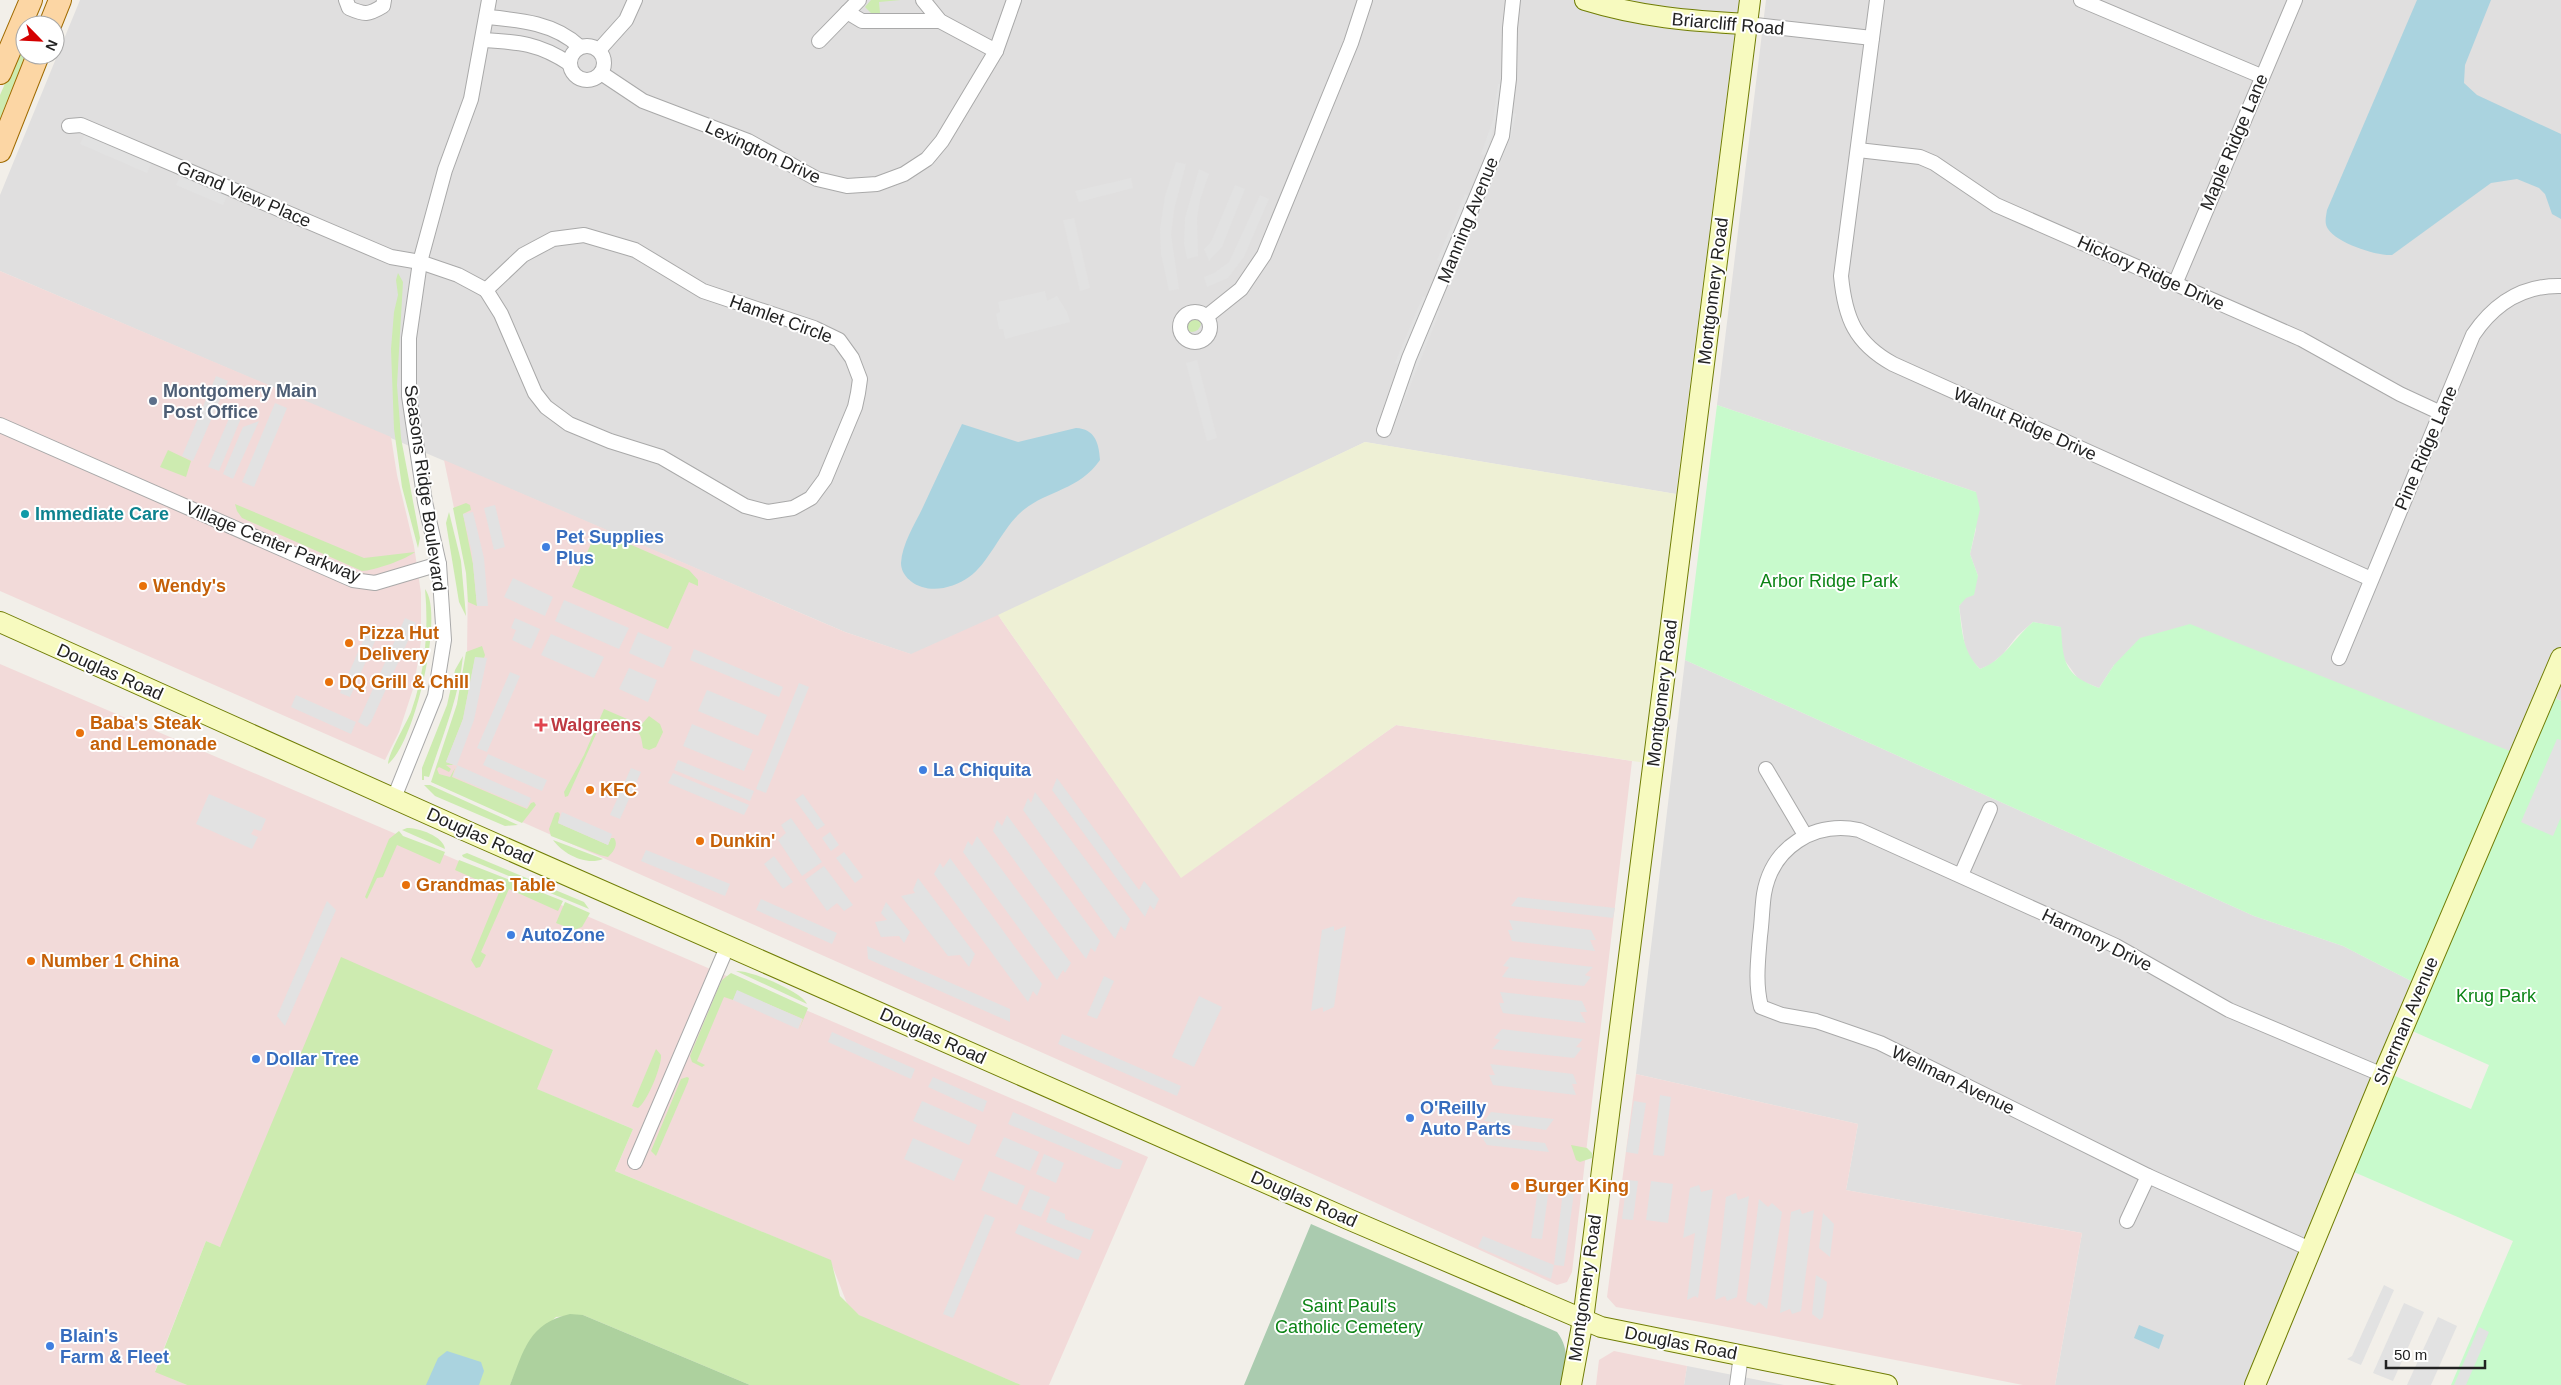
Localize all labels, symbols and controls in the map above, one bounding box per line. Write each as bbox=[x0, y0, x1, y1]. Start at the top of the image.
street label: Briarcliff Road bbox=[1671, 9, 1785, 39]
north arrow bbox=[15, 15, 65, 65]
text: N bbox=[43, 37, 61, 53]
street label: Maple Ridge Lane bbox=[2196, 71, 2272, 213]
street label: Lexington Drive bbox=[702, 117, 824, 187]
street label: Manning Avenue bbox=[1434, 154, 1502, 286]
street label: Grand View Place bbox=[174, 157, 314, 231]
street label: Montgomery Road bbox=[1694, 216, 1732, 366]
street label: Hickory Ridge Drive bbox=[2074, 232, 2228, 314]
street label: Hamlet Circle bbox=[727, 291, 835, 347]
place label: Montgomery Main Post Office bbox=[163, 381, 317, 422]
street label: Walnut Ridge Drive bbox=[1950, 383, 2100, 465]
street label: Pine Ridge Lane bbox=[2391, 383, 2461, 513]
street label: Seasons Ridge Boulevard bbox=[401, 384, 449, 592]
marker: Montgomery Main Post Office bbox=[147, 395, 159, 407]
street label: Village Center Parkway bbox=[183, 498, 363, 586]
place label: Immediate Care bbox=[35, 504, 169, 524]
marker: Immediate Care bbox=[19, 508, 31, 520]
place label: Pet Supplies Plus bbox=[556, 527, 664, 568]
marker: Pet Supplies Plus bbox=[540, 541, 552, 553]
park label: Arbor Ridge Park bbox=[1760, 571, 1899, 591]
place label: Wendy's bbox=[153, 576, 226, 596]
marker: Wendy's bbox=[137, 580, 149, 592]
street label: Montgomery Road bbox=[1643, 618, 1681, 768]
place label: Pizza Hut Delivery bbox=[359, 623, 439, 664]
marker: Pizza Hut Delivery bbox=[343, 637, 355, 649]
street label: Douglas Road bbox=[54, 640, 166, 704]
place label: DQ Grill & Chill bbox=[339, 672, 469, 692]
marker: DQ Grill & Chill bbox=[323, 676, 335, 688]
place label: Baba's Steak and Lemonade bbox=[90, 713, 217, 754]
place label: Walgreens bbox=[551, 715, 641, 735]
marker: Walgreens bbox=[535, 719, 547, 731]
marker: Baba's Steak and Lemonade bbox=[74, 727, 86, 739]
place label: La Chiquita bbox=[933, 760, 1032, 780]
marker: La Chiquita bbox=[917, 764, 929, 776]
place label: KFC bbox=[600, 780, 637, 800]
marker: KFC bbox=[584, 784, 596, 796]
street label: Douglas Road bbox=[424, 804, 536, 868]
place label: Dunkin' bbox=[710, 831, 775, 851]
marker: Dunkin' bbox=[694, 835, 706, 847]
place label: Grandmas Table bbox=[416, 875, 556, 895]
marker: Grandmas Table bbox=[400, 879, 412, 891]
street label: Harmony Drive bbox=[2039, 905, 2155, 975]
place label: AutoZone bbox=[521, 925, 605, 945]
marker: AutoZone bbox=[505, 929, 517, 941]
place label: Number 1 China bbox=[41, 951, 180, 971]
street label: Sherman Avenue bbox=[2370, 954, 2442, 1088]
marker: Number 1 China bbox=[25, 955, 37, 967]
park label: Krug Park bbox=[2456, 986, 2537, 1006]
street label: Douglas Road bbox=[877, 1004, 989, 1068]
street label: Wellman Avenue bbox=[1888, 1042, 2018, 1118]
place label: Dollar Tree bbox=[266, 1049, 359, 1069]
marker: Dollar Tree bbox=[250, 1053, 262, 1065]
place label: O'Reilly Auto Parts bbox=[1420, 1098, 1511, 1139]
marker: O'Reilly Auto Parts bbox=[1404, 1112, 1416, 1124]
street label: Douglas Road bbox=[1248, 1167, 1360, 1231]
place label: Burger King bbox=[1525, 1176, 1629, 1196]
marker: Burger King bbox=[1509, 1180, 1521, 1192]
street label: Montgomery Road bbox=[1565, 1213, 1605, 1363]
park label: Saint Paul's Catholic Cemetery bbox=[1275, 1296, 1423, 1337]
street label: Douglas Road bbox=[1623, 1322, 1739, 1364]
place label: Blain's Farm & Fleet bbox=[60, 1326, 169, 1367]
scale bar bbox=[2386, 1338, 2485, 1370]
marker: Blain's Farm & Fleet bbox=[44, 1340, 56, 1352]
text: 50 m bbox=[2394, 1346, 2427, 1363]

